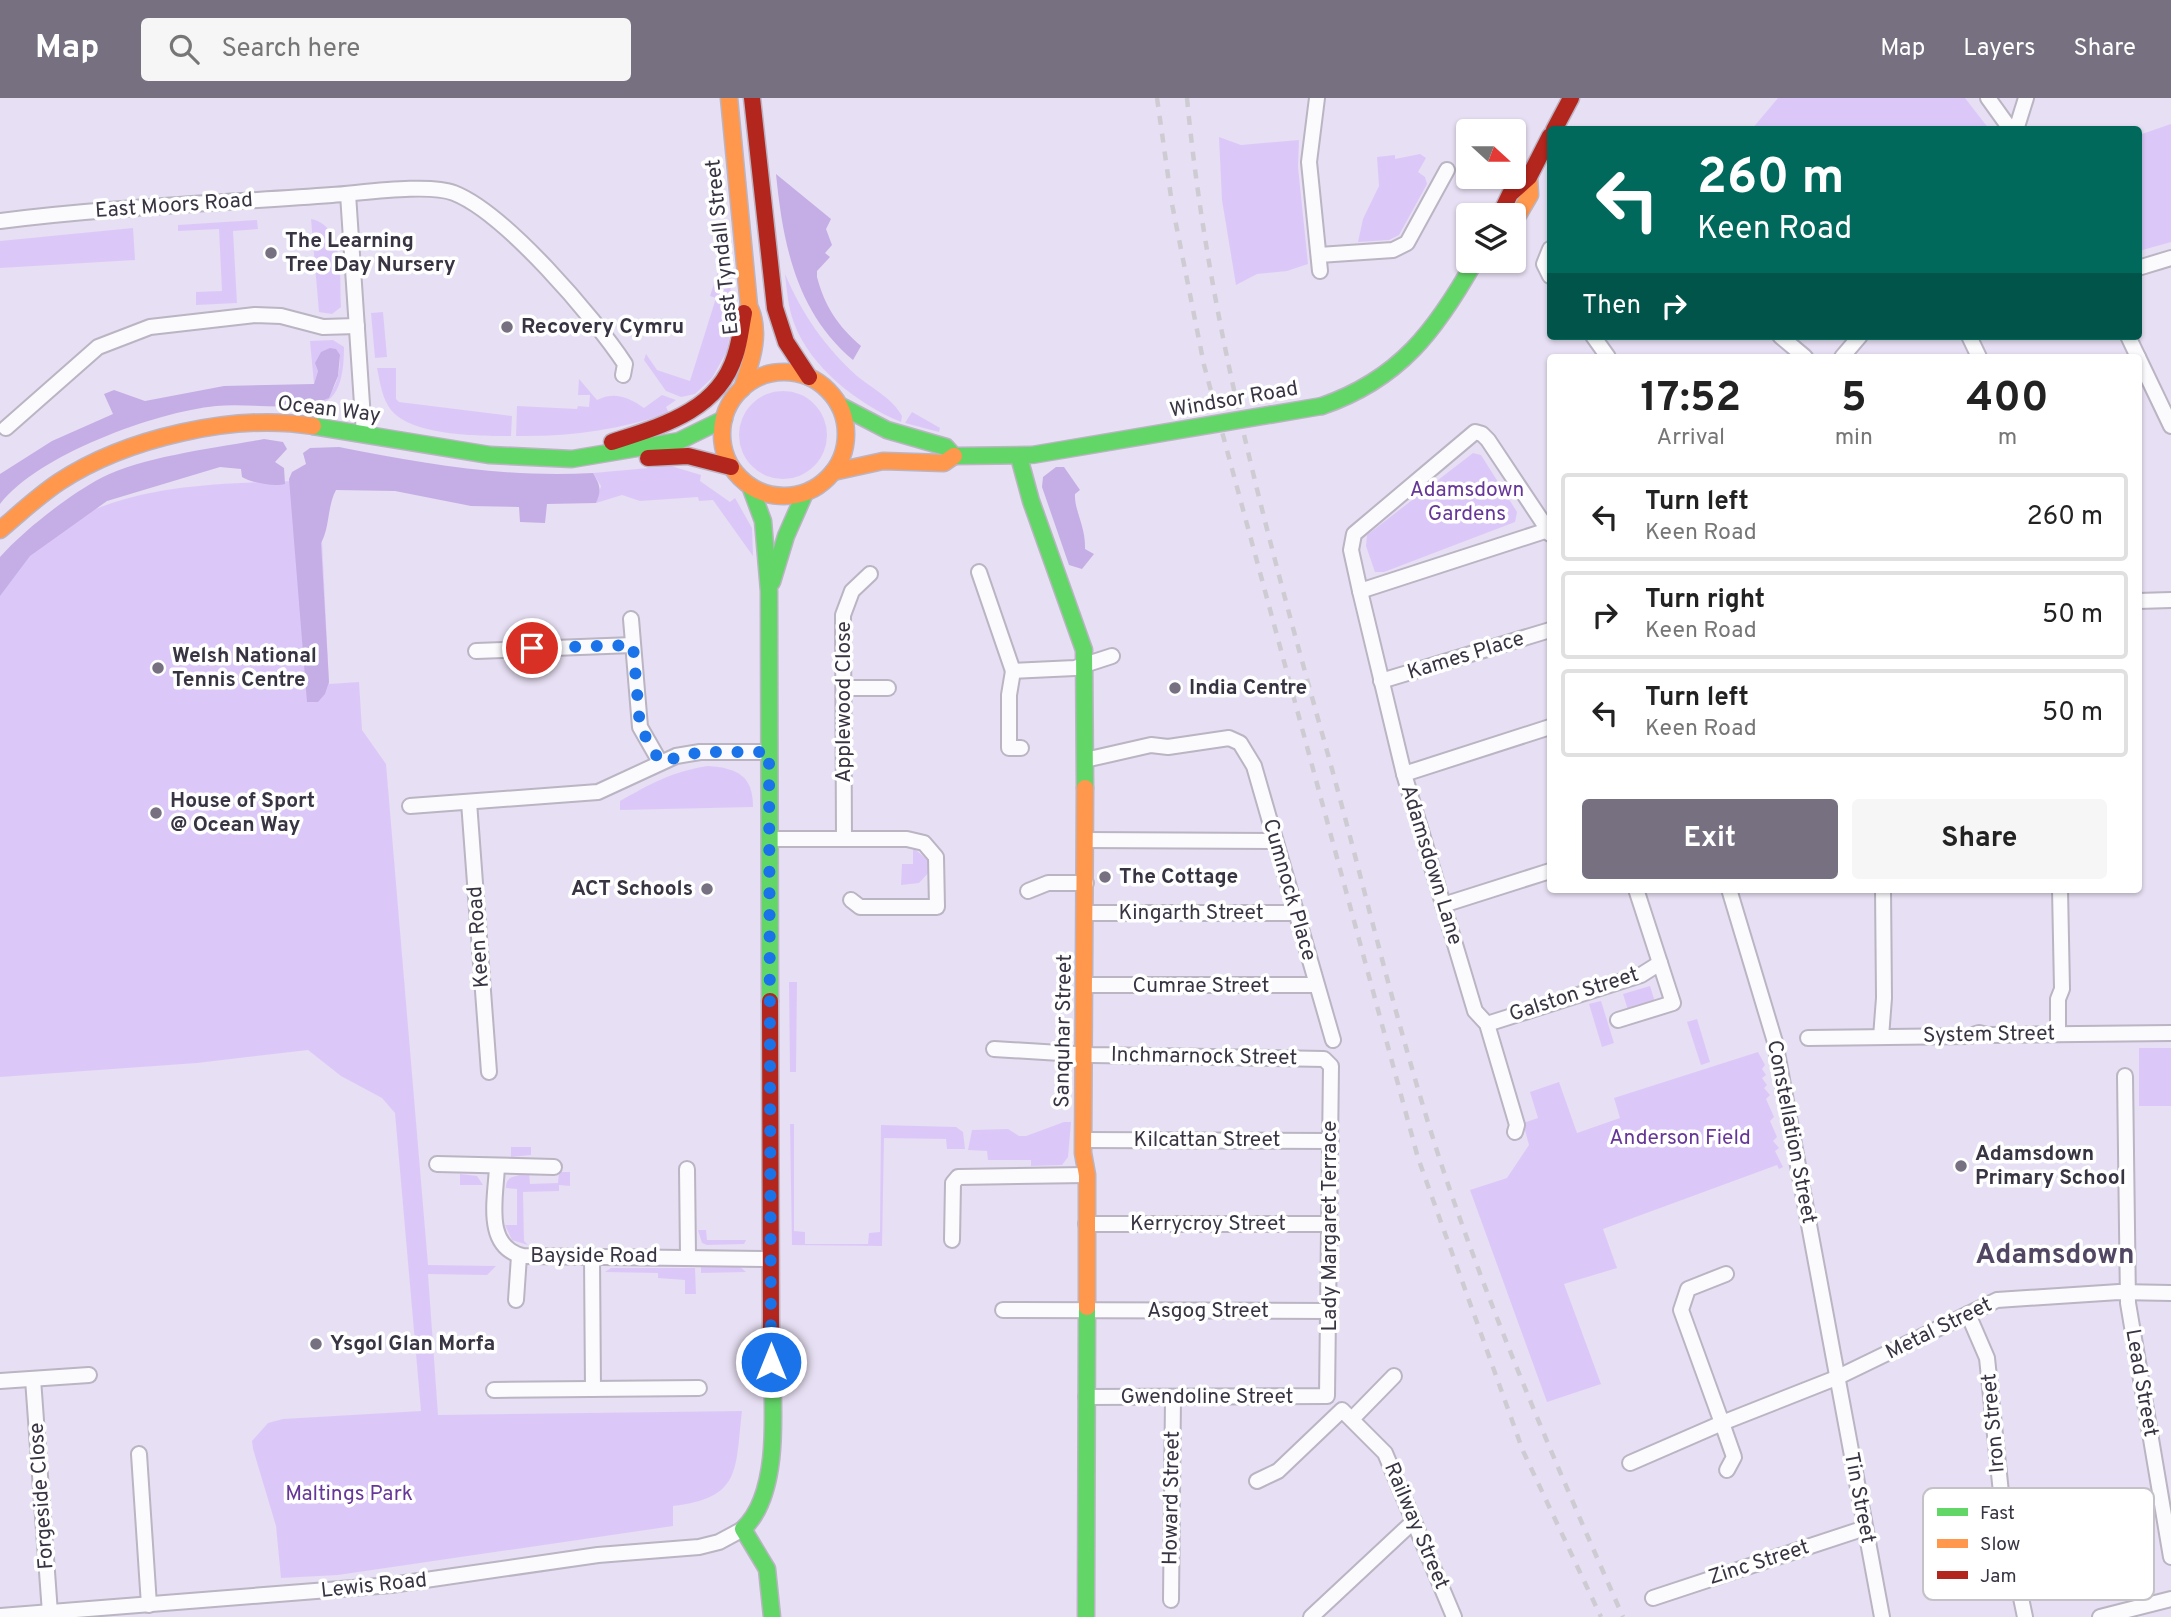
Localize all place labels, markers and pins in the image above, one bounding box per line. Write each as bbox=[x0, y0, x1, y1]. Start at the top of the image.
place label: The Learning Tree Day Nursery bbox=[285, 228, 456, 279]
marker: The Learning Tree Day Nursery bbox=[263, 245, 279, 261]
place label: Recovery Cymru bbox=[521, 314, 684, 341]
marker: Recovery Cymru bbox=[499, 319, 515, 335]
pin bbox=[502, 618, 562, 678]
place label: Welsh National Tennis Centre bbox=[172, 643, 317, 694]
marker: Welsh National Tennis Centre bbox=[150, 660, 166, 676]
place label: India Centre bbox=[1189, 675, 1307, 702]
marker: India Centre bbox=[1167, 680, 1183, 696]
place label: House of Sport @ Ocean Way bbox=[170, 788, 315, 839]
marker: House of Sport @ Ocean Way bbox=[148, 805, 164, 821]
place label: The Cottage bbox=[1119, 864, 1238, 891]
marker: The Cottage bbox=[1097, 869, 1113, 885]
place label: ACT Schools bbox=[571, 876, 693, 903]
marker: ACT Schools bbox=[699, 881, 715, 897]
place label: Adamsdown Primary School bbox=[1975, 1141, 2126, 1192]
marker: Adamsdown Primary School bbox=[1953, 1158, 1969, 1174]
place label: Ysgol Glan Morfa bbox=[330, 1331, 495, 1358]
marker: Ysgol Glan Morfa bbox=[308, 1336, 324, 1352]

